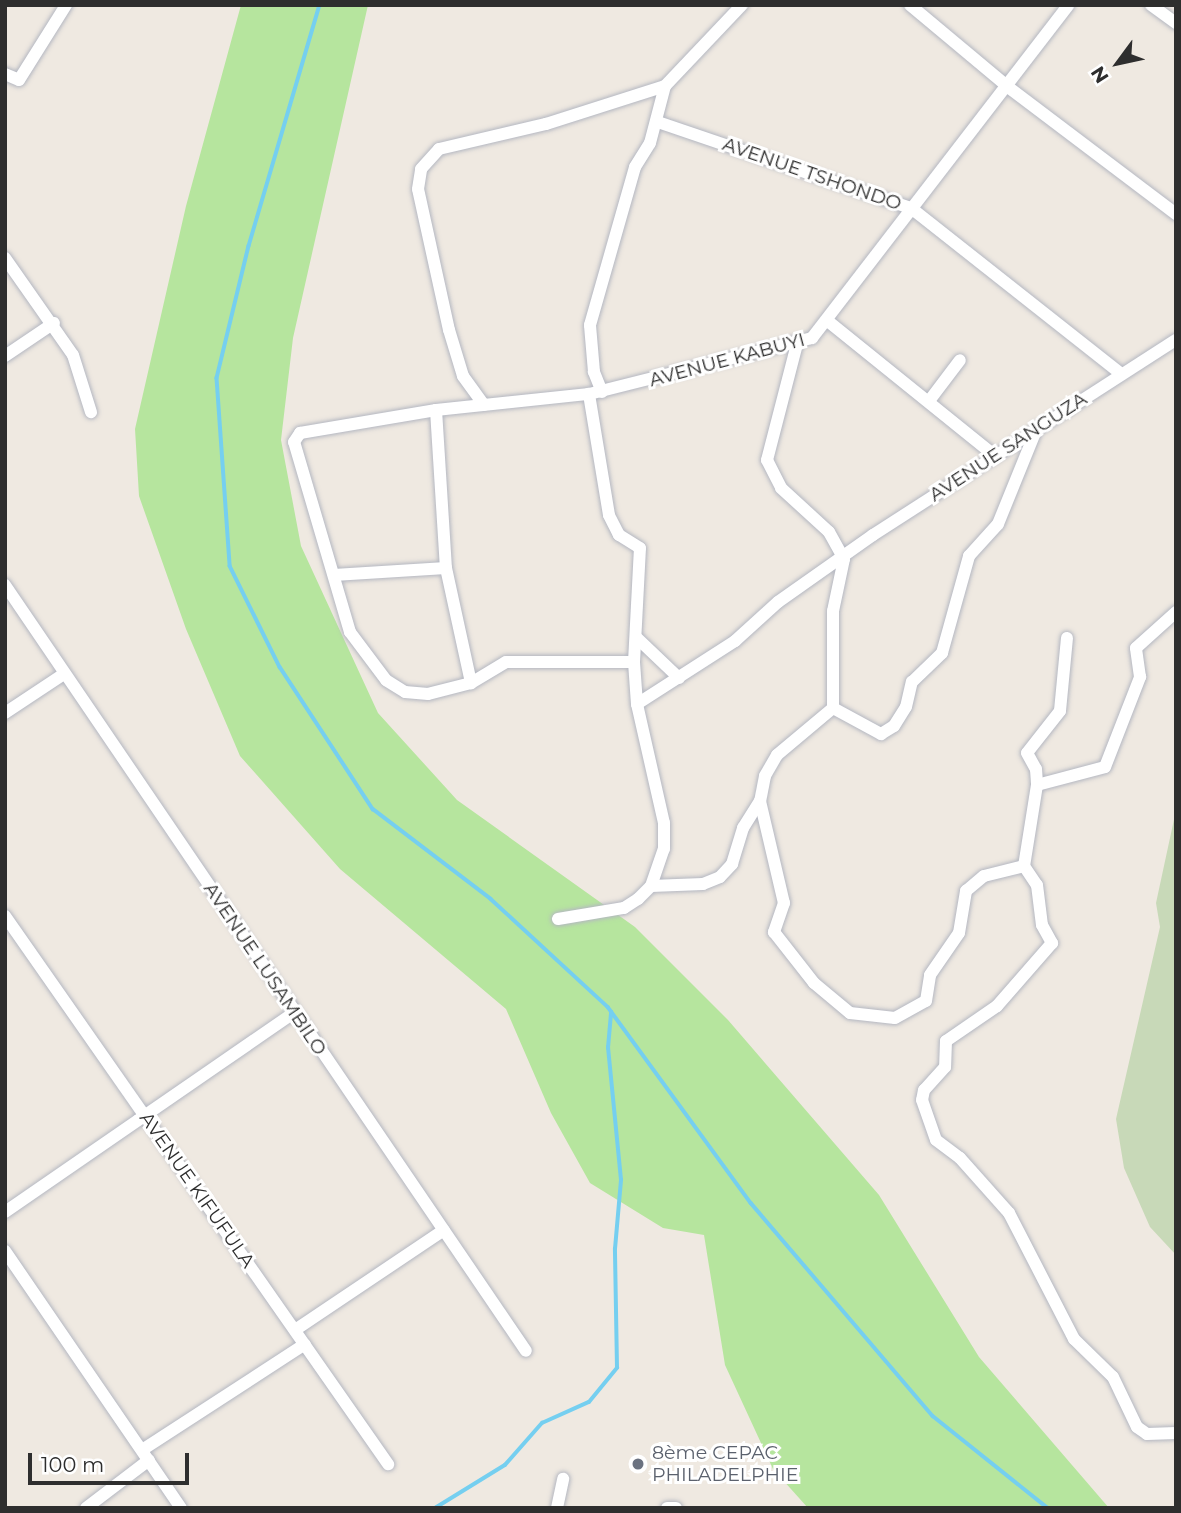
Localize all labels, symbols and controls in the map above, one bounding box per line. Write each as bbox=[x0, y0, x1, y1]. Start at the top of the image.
north arrow bbox=[1083, 28, 1153, 98]
text: N bbox=[1086, 62, 1114, 87]
street label: AVENUE TSHONDO bbox=[720, 133, 904, 215]
street label: AVENUE KABUYI bbox=[647, 328, 807, 392]
street label: AVENUE SANGUZA bbox=[925, 388, 1091, 506]
street label: AVENUE LUSAMBILO bbox=[199, 878, 331, 1060]
street label: AVENUE KIFUFULA bbox=[135, 1108, 259, 1272]
scale bar bbox=[32, 1440, 192, 1484]
place label: 8ème CEPAC PHILADELPHIE bbox=[652, 1442, 798, 1486]
text: 100 m bbox=[41, 1452, 104, 1477]
marker: 8ème CEPAC PHILADELPHIE bbox=[630, 1456, 646, 1472]

